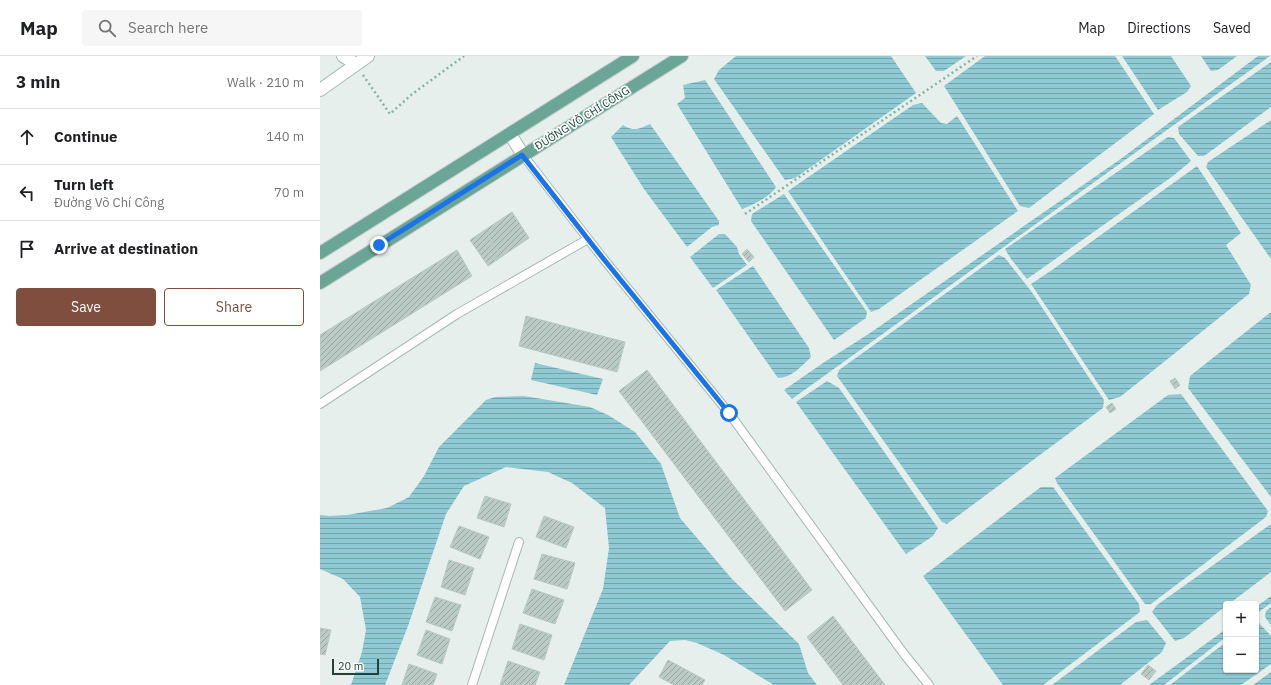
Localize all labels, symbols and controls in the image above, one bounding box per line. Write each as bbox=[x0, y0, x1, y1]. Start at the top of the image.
search box bbox=[82, 10, 362, 46]
text: Map bbox=[20, 16, 58, 40]
icon: search bbox=[96, 17, 118, 39]
text: Search here bbox=[128, 18, 208, 37]
text: Map bbox=[1078, 19, 1105, 37]
text: Directions bbox=[1127, 19, 1191, 37]
text: Saved bbox=[1213, 19, 1251, 37]
text: 3 min bbox=[16, 71, 60, 93]
text: Walk · 210 m bbox=[227, 74, 304, 91]
street label: ĐƯỜNG VÕ CHÍ CÔNG bbox=[532, 83, 632, 153]
icon: ahead bbox=[16, 126, 38, 148]
text: Continue bbox=[54, 127, 118, 146]
text: 140 m bbox=[266, 128, 304, 145]
text: Turn left bbox=[54, 175, 114, 194]
icon: left bbox=[16, 182, 38, 204]
text: 70 m bbox=[274, 184, 304, 201]
text: Đường Võ Chí Công bbox=[54, 194, 164, 211]
route end bbox=[370, 236, 388, 254]
icon: arrive bbox=[16, 238, 38, 260]
text: Arrive at destination bbox=[54, 239, 198, 258]
button: Save bbox=[16, 288, 156, 326]
button: Share bbox=[164, 288, 304, 326]
route start bbox=[720, 404, 738, 422]
map controls bbox=[1223, 601, 1259, 673]
button: + bbox=[1223, 601, 1259, 637]
button: − bbox=[1223, 637, 1259, 673]
scale bar bbox=[332, 657, 379, 676]
text: 20 m bbox=[338, 659, 363, 673]

